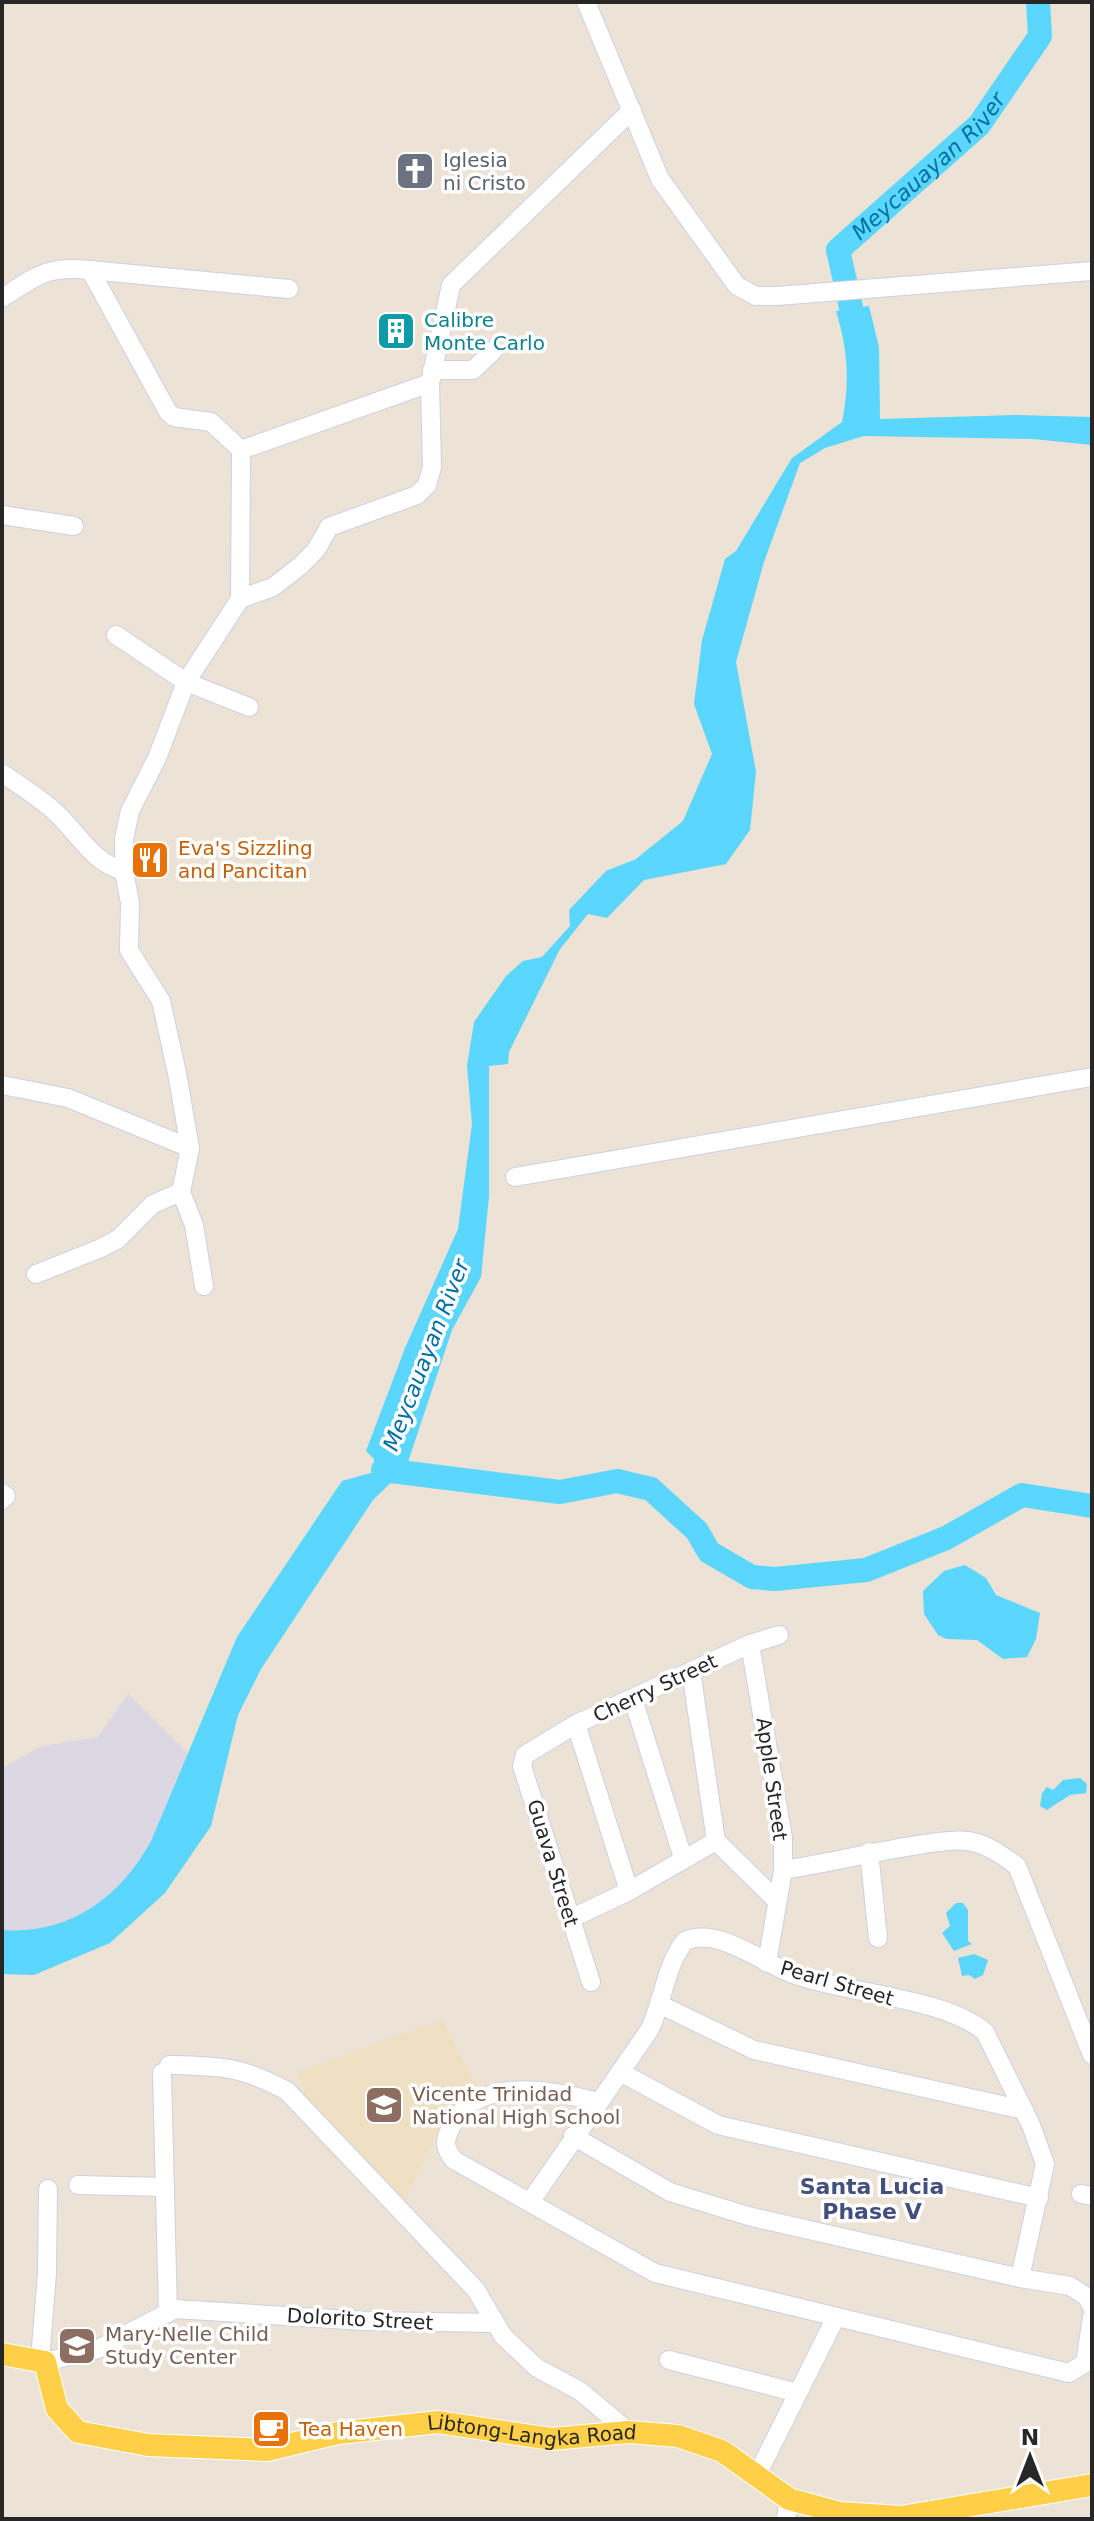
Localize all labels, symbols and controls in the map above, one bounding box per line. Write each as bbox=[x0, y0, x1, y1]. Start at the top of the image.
water label: Meycauayan River bbox=[846, 86, 1011, 245]
place label: Iglesia ni Cristo bbox=[443, 148, 526, 195]
church icon: Iglesia ni Cristo bbox=[394, 150, 436, 192]
place label: Calibre Monte Carlo bbox=[424, 308, 545, 355]
building icon: Calibre Monte Carlo bbox=[375, 310, 417, 352]
place label: Eva's Sizzling and Pancitan bbox=[178, 836, 313, 883]
restaurant icon: Eva's Sizzling and Pancitan bbox=[129, 839, 171, 881]
water label: Meycauayan River bbox=[378, 1254, 475, 1454]
street label: Cherry Street bbox=[589, 1649, 721, 1727]
street label: Apple Street bbox=[751, 1716, 793, 1842]
street label: Guava Street bbox=[522, 1797, 584, 1930]
street label: Pearl Street bbox=[778, 1955, 897, 2011]
place label: Vicente Trinidad National High School bbox=[412, 2082, 620, 2129]
school or university icon: Vicente Trinidad National High School bbox=[363, 2084, 405, 2126]
district label: Santa Lucia Phase V bbox=[800, 2174, 944, 2224]
street label: Dolorito Street bbox=[286, 2303, 434, 2335]
place label: Mary-Nelle Child Study Center bbox=[105, 2322, 269, 2369]
school or university icon: Mary-Nelle Child Study Center bbox=[56, 2325, 98, 2367]
cafe icon: Tea Haven bbox=[250, 2408, 292, 2450]
street label: Libtong-Langka Road bbox=[426, 2410, 638, 2452]
place label: Tea Haven bbox=[298, 2417, 403, 2441]
north arrow bbox=[990, 2417, 1070, 2497]
text: N bbox=[1021, 2425, 1039, 2450]

